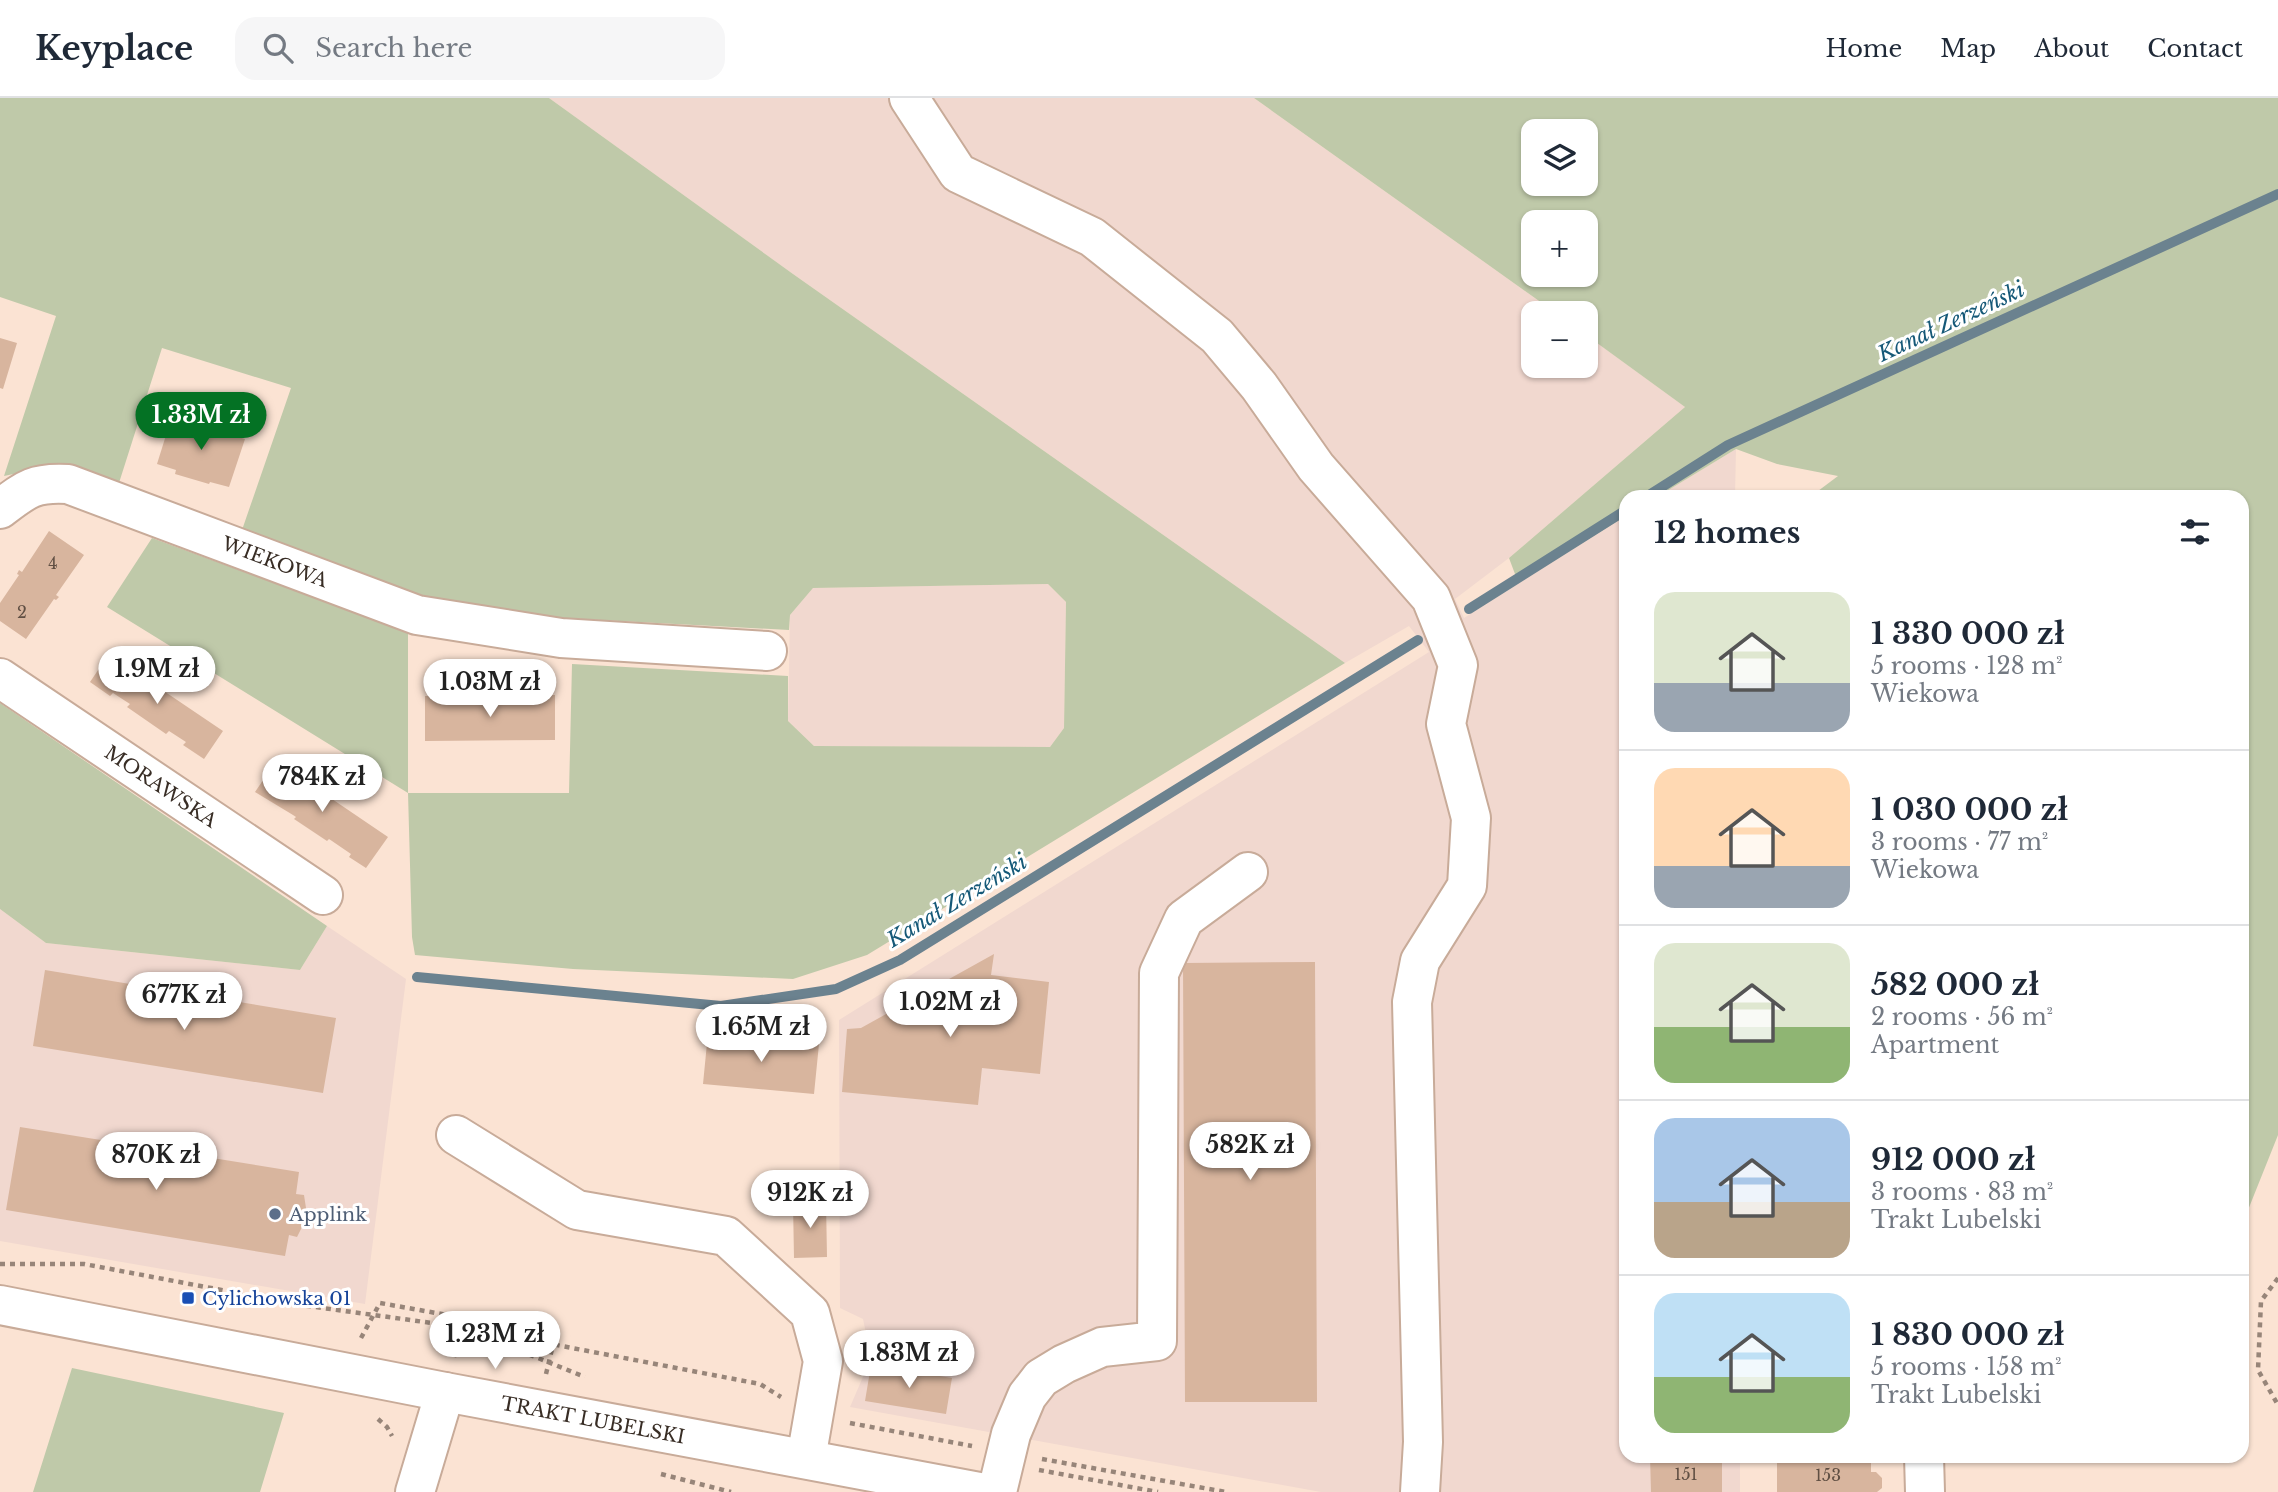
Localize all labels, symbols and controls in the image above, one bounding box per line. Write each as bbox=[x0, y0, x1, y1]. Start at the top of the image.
search box bbox=[235, 17, 725, 80]
text: Keyplace bbox=[35, 28, 193, 69]
icon: search bbox=[259, 29, 297, 67]
text: Search here bbox=[315, 32, 472, 64]
text: Home bbox=[1826, 34, 1902, 63]
text: Map bbox=[1940, 34, 1996, 63]
text: About bbox=[2034, 34, 2109, 63]
text: Contact bbox=[2147, 34, 2243, 63]
map controls bbox=[1521, 119, 1598, 378]
button: layers bbox=[1521, 119, 1598, 196]
button: + bbox=[1521, 210, 1598, 287]
water label: Kanał Zerzeński bbox=[1873, 276, 2029, 368]
button: − bbox=[1521, 301, 1598, 378]
pin: 1.33M zł bbox=[129, 392, 273, 452]
text: 1.33M zł bbox=[151, 401, 251, 429]
icon: filters bbox=[2176, 513, 2214, 551]
text: 12 homes bbox=[1654, 514, 1801, 551]
street label: WIEKOWA bbox=[218, 531, 331, 592]
house number: 4 bbox=[48, 553, 58, 573]
house number: 2 bbox=[17, 602, 27, 622]
text: 1 330 000 zł bbox=[1871, 615, 2065, 652]
icon: home bbox=[1710, 620, 1794, 704]
pin: 1.9M zł bbox=[92, 646, 222, 706]
text: 5 rooms · 128 m² bbox=[1871, 652, 2063, 680]
text: 1.9M zł bbox=[114, 655, 200, 683]
pin: 1.03M zł bbox=[418, 660, 562, 719]
text: 1.03M zł bbox=[439, 668, 541, 696]
text: Wiekowa bbox=[1871, 680, 1979, 708]
street label: MORAWSKA bbox=[101, 740, 222, 832]
pin: 784K zł bbox=[257, 754, 387, 814]
text: 784K zł bbox=[278, 763, 366, 791]
text: 1 030 000 zł bbox=[1871, 791, 2068, 828]
icon: home bbox=[1710, 796, 1794, 880]
text: 3 rooms · 77 m² bbox=[1871, 828, 2048, 856]
water label: Kanał Zerzeński bbox=[881, 849, 1032, 954]
text: Wiekowa bbox=[1871, 856, 1979, 884]
text: 582 000 zł bbox=[1871, 966, 2039, 1003]
icon: home bbox=[1710, 971, 1794, 1055]
pin: 677K zł bbox=[119, 972, 249, 1032]
pin: 1.02M zł bbox=[878, 979, 1022, 1039]
text: 677K zł bbox=[141, 981, 227, 1009]
text: 1.02M zł bbox=[899, 988, 1001, 1016]
text: 2 rooms · 56 m² bbox=[1871, 1003, 2053, 1031]
pin: 1.65M zł bbox=[689, 1004, 833, 1064]
text: 1.65M zł bbox=[712, 1013, 810, 1041]
text: Apartment bbox=[1871, 1031, 1999, 1059]
pin: 582K zł bbox=[1185, 1122, 1315, 1182]
text: 582K zł bbox=[1205, 1131, 1295, 1159]
pin: 870K zł bbox=[91, 1132, 221, 1192]
text: 870K zł bbox=[111, 1141, 201, 1169]
text: 912 000 zł bbox=[1871, 1141, 2036, 1178]
icon: home bbox=[1710, 1146, 1794, 1230]
pin: 912K zł bbox=[745, 1170, 875, 1230]
text: 3 rooms · 83 m² bbox=[1871, 1178, 2053, 1206]
text: 912K zł bbox=[767, 1179, 853, 1207]
place label: Applink bbox=[288, 1203, 367, 1226]
marker: Applink bbox=[267, 1206, 283, 1222]
text: Trakt Lubelski bbox=[1871, 1206, 2041, 1234]
place label: Cylichowska 01 bbox=[202, 1287, 351, 1310]
marker: Cylichowska 01 bbox=[180, 1290, 196, 1306]
pin: 1.23M zł bbox=[423, 1312, 567, 1371]
text: 1 830 000 zł bbox=[1871, 1316, 2065, 1353]
text: 1.23M zł bbox=[445, 1320, 545, 1348]
icon: home bbox=[1710, 1321, 1794, 1405]
pin: 1.83M zł bbox=[837, 1330, 981, 1390]
text: 1.83M zł bbox=[860, 1339, 959, 1367]
text: 5 rooms · 158 m² bbox=[1871, 1353, 2061, 1381]
text: Trakt Lubelski bbox=[1871, 1381, 2041, 1409]
street label: TRAKT LUBELSKI bbox=[499, 1391, 687, 1448]
house number: 151 bbox=[1674, 1464, 1698, 1484]
house number: 153 bbox=[1815, 1465, 1841, 1485]

